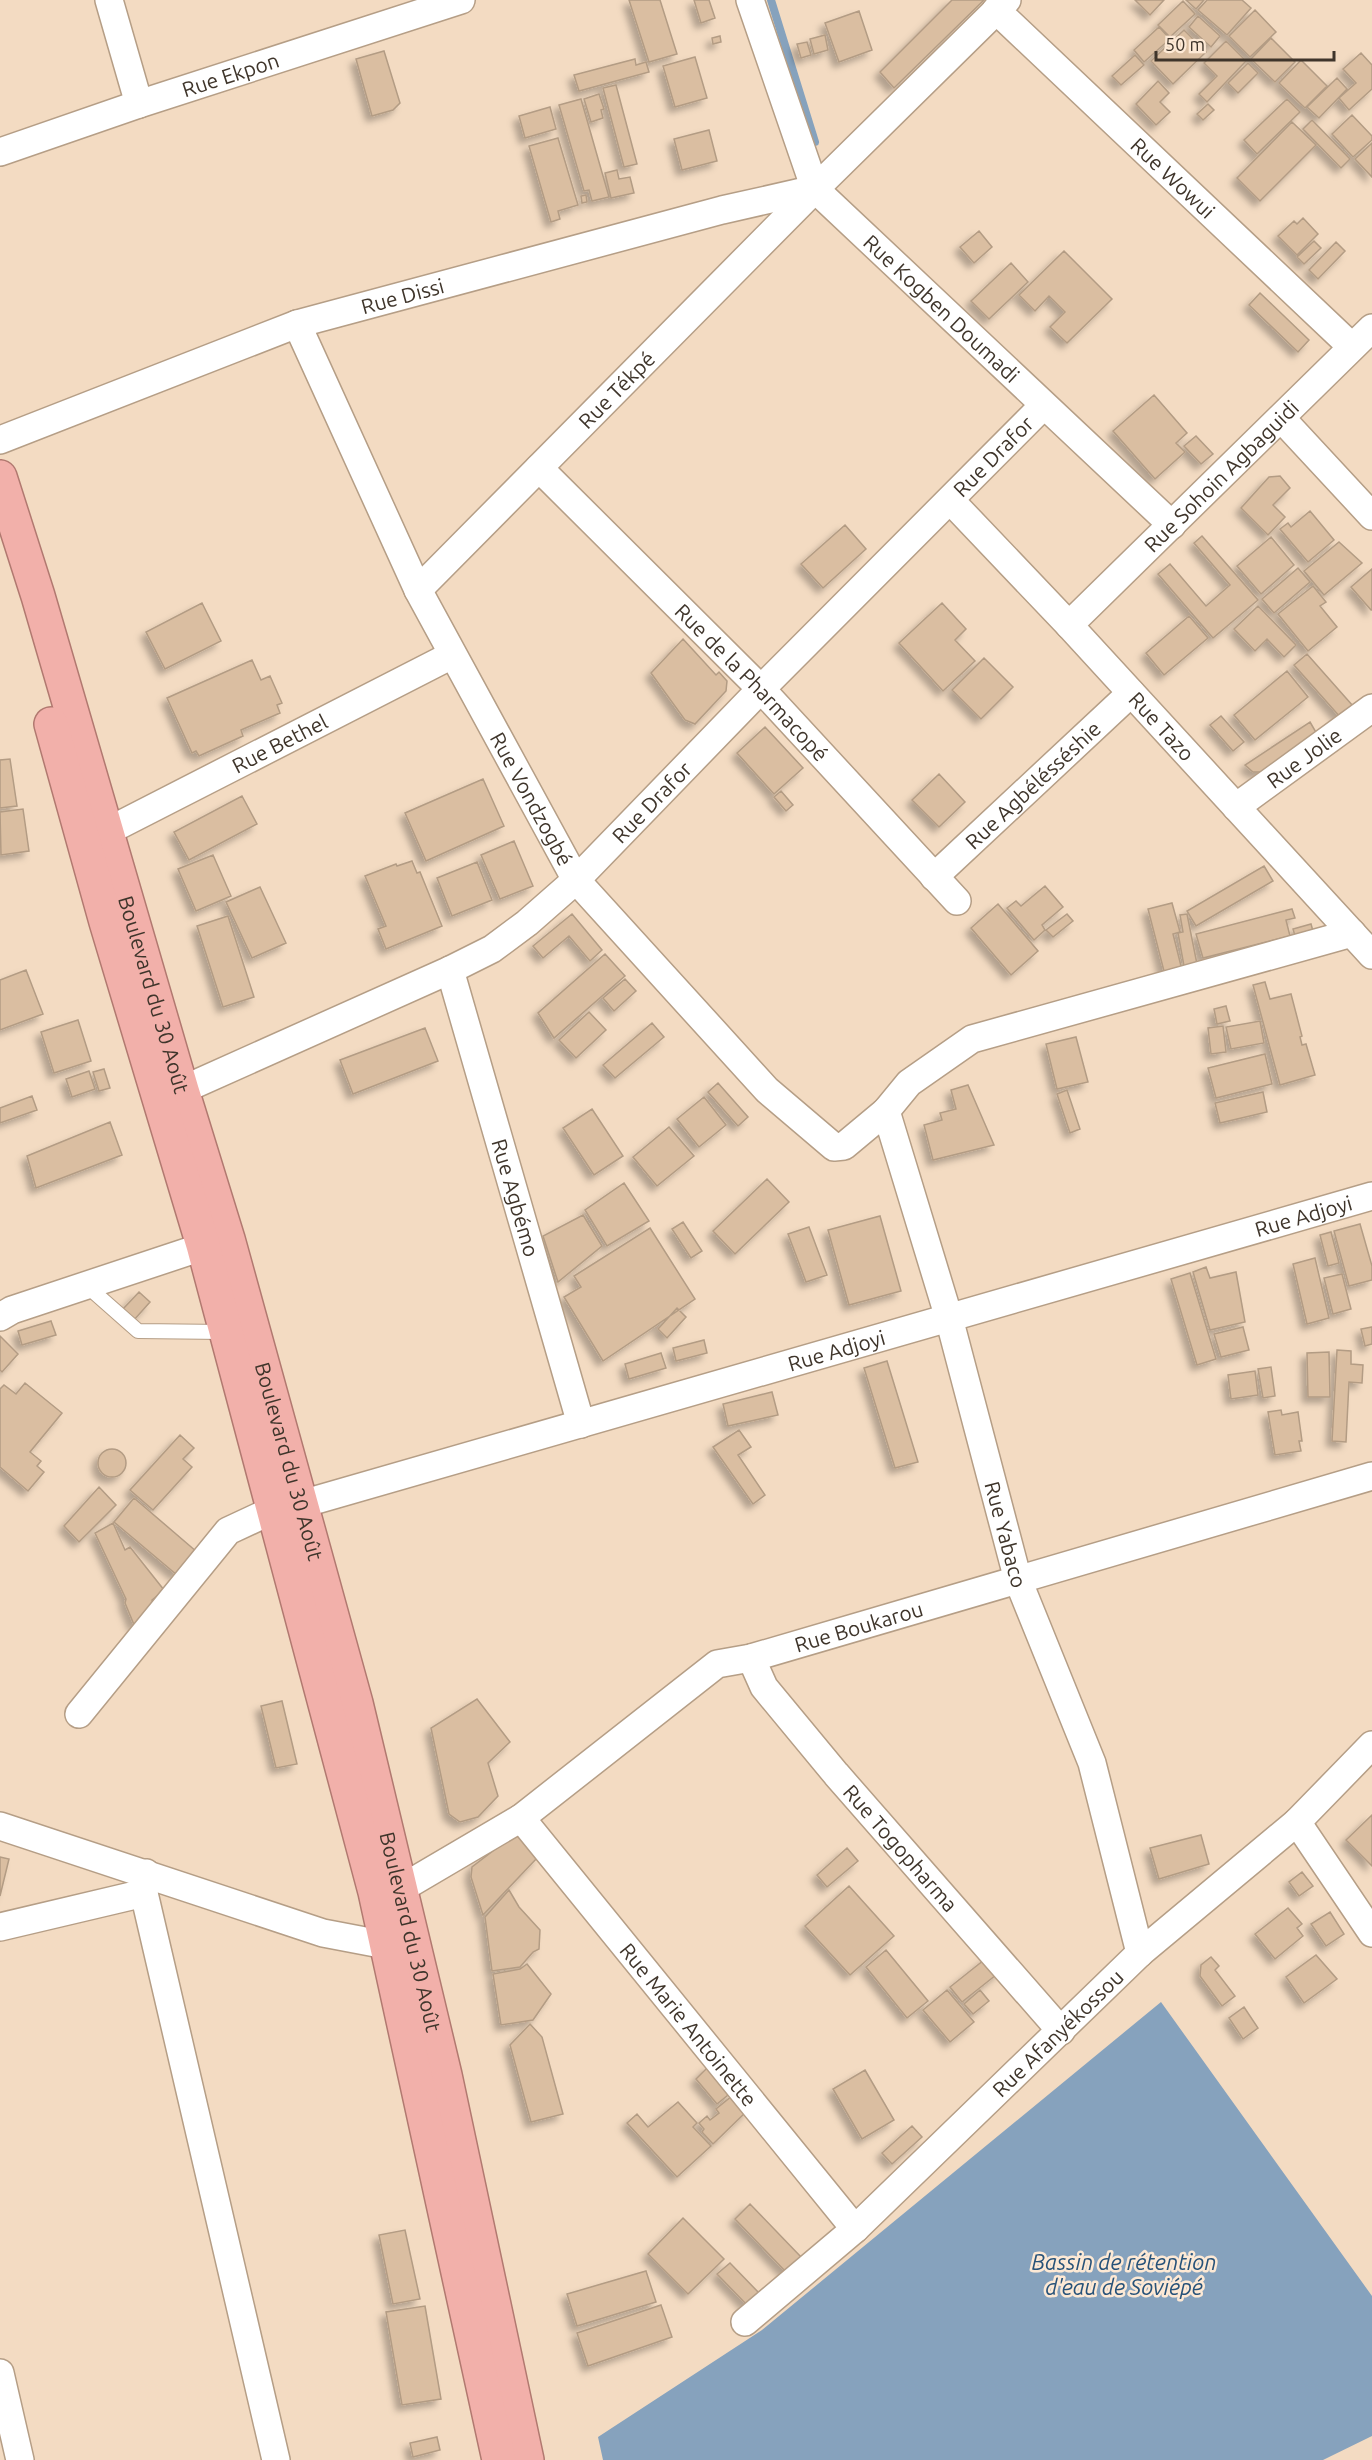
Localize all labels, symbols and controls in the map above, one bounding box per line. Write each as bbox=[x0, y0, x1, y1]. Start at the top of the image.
scale bar bbox=[1156, 24, 1334, 62]
text: 50 m bbox=[1165, 34, 1205, 54]
street label: Rue Ekpon bbox=[179, 48, 282, 101]
street label: Rue Wowui bbox=[1126, 132, 1220, 223]
street label: Rue Kogben Doumadi bbox=[859, 230, 1025, 387]
street label: Rue Dissi bbox=[358, 273, 446, 318]
street label: Rue Tékpé bbox=[573, 346, 659, 433]
street label: Rue Sohoin Agbaguidi bbox=[1139, 395, 1303, 557]
street label: Rue Drafor bbox=[948, 411, 1038, 501]
street label: Rue de la Pharmacopé bbox=[670, 599, 833, 766]
street label: Rue Tazo bbox=[1124, 687, 1199, 766]
street label: Rue Bethel bbox=[228, 709, 331, 778]
street label: Rue Agbélésséshie bbox=[960, 716, 1105, 854]
street label: Rue Jolie bbox=[1262, 722, 1346, 793]
street label: Rue Vondzogbé bbox=[486, 728, 578, 870]
street label: Rue Drafor bbox=[607, 757, 696, 847]
street label: Boulevard du 30 Août bbox=[114, 893, 194, 1096]
street label: Rue Agbémo bbox=[487, 1136, 544, 1259]
street label: Rue Adjoyi bbox=[1252, 1190, 1355, 1241]
street label: Rue Adjoyi bbox=[785, 1325, 888, 1376]
street label: Boulevard du 30 Août bbox=[251, 1359, 328, 1563]
street label: Rue Yabaco bbox=[980, 1479, 1032, 1591]
street label: Rue Boukarou bbox=[792, 1596, 926, 1657]
street label: Rue Togopharma bbox=[839, 1780, 963, 1916]
street label: Boulevard du 30 Août bbox=[375, 1829, 446, 2034]
street label: Rue Marie Antoinette bbox=[615, 1938, 762, 2111]
street label: Rue Afanyékossou bbox=[987, 1964, 1128, 2101]
water label: Bassin de rétention d'eau de Soviépé bbox=[1032, 2249, 1216, 2299]

